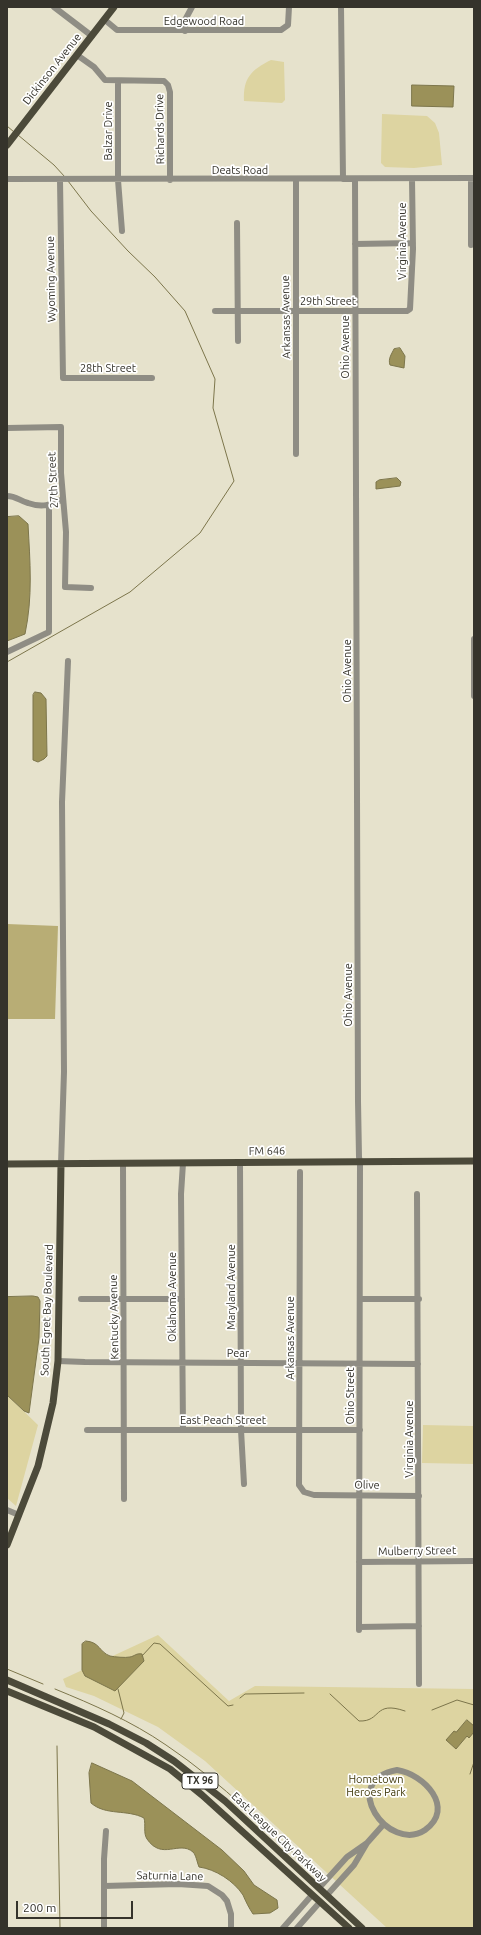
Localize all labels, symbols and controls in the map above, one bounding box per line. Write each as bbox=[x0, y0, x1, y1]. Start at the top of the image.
street label: Edgewood Road bbox=[164, 14, 244, 28]
street label: Dickinson Avenue bbox=[20, 31, 84, 107]
street label: Richards Drive bbox=[153, 94, 167, 164]
street label: Balzar Drive bbox=[101, 102, 115, 160]
street label: Deats Road bbox=[212, 163, 268, 177]
street label: Virginia Avenue bbox=[395, 202, 409, 280]
street label: Wyoming Avenue bbox=[44, 236, 58, 322]
street label: Arkansas Avenue bbox=[279, 275, 293, 359]
street label: 29th Street bbox=[300, 294, 356, 308]
street label: Ohio Avenue bbox=[338, 315, 352, 379]
street label: 28th Street bbox=[80, 361, 136, 375]
street label: 27th Street bbox=[45, 452, 61, 508]
street label: Ohio Avenue bbox=[340, 639, 354, 703]
street label: Ohio Avenue bbox=[341, 963, 355, 1027]
street label: FM 646 bbox=[249, 1144, 285, 1158]
street label: South Egret Bay Boulevard bbox=[38, 1244, 56, 1376]
street label: Maryland Avenue bbox=[224, 1244, 238, 1330]
street label: Oklahoma Avenue bbox=[165, 1252, 179, 1342]
street label: Kentucky Avenue bbox=[107, 1274, 121, 1360]
street label: Arkansas Avenue bbox=[283, 1296, 297, 1380]
street label: Pear bbox=[227, 1346, 249, 1360]
street label: Ohio Street bbox=[343, 1367, 357, 1425]
street label: Virginia Avenue bbox=[402, 1400, 416, 1478]
street label: East Peach Street bbox=[180, 1413, 266, 1427]
street label: Olive bbox=[354, 1478, 380, 1492]
street label: Mulberry Street bbox=[378, 1544, 456, 1558]
park label: Hometown Heroes Park bbox=[346, 1772, 406, 1798]
road number: TX 96 bbox=[182, 1773, 218, 1789]
street label: East League City Parkway bbox=[229, 1790, 329, 1884]
street label: Saturnia Lane bbox=[136, 1869, 204, 1883]
scale bar bbox=[18, 1893, 135, 1919]
text: 200 m bbox=[23, 1901, 56, 1914]

